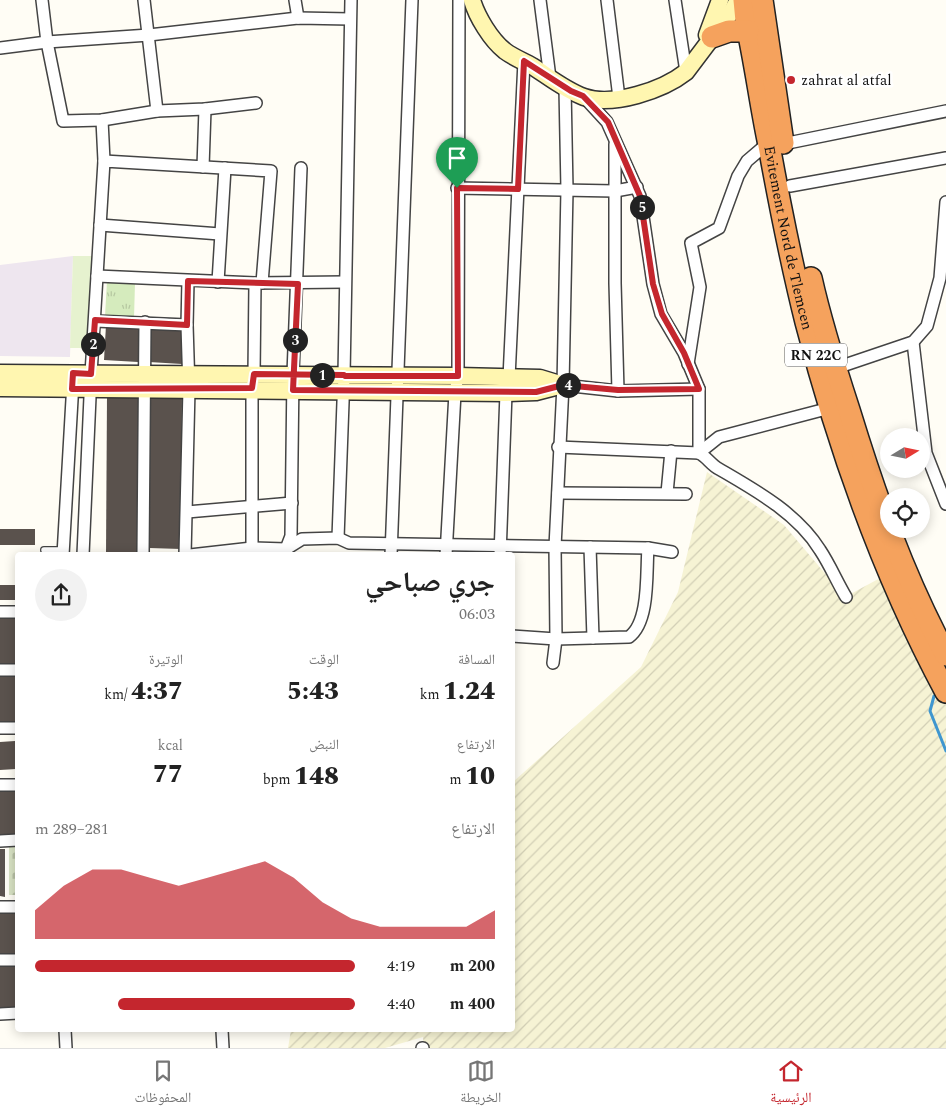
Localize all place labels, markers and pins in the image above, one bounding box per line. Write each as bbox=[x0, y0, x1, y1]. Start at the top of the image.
place label: zahrat al atfal bbox=[801, 69, 892, 92]
marker: zahrat al atfal bbox=[785, 74, 797, 86]
pin bbox=[436, 137, 478, 188]
pin: 5 bbox=[630, 194, 654, 220]
pin: 3 bbox=[282, 328, 308, 352]
pin: 2 bbox=[80, 332, 106, 356]
pin: 1 bbox=[310, 362, 334, 388]
pin: 4 bbox=[556, 372, 580, 398]

